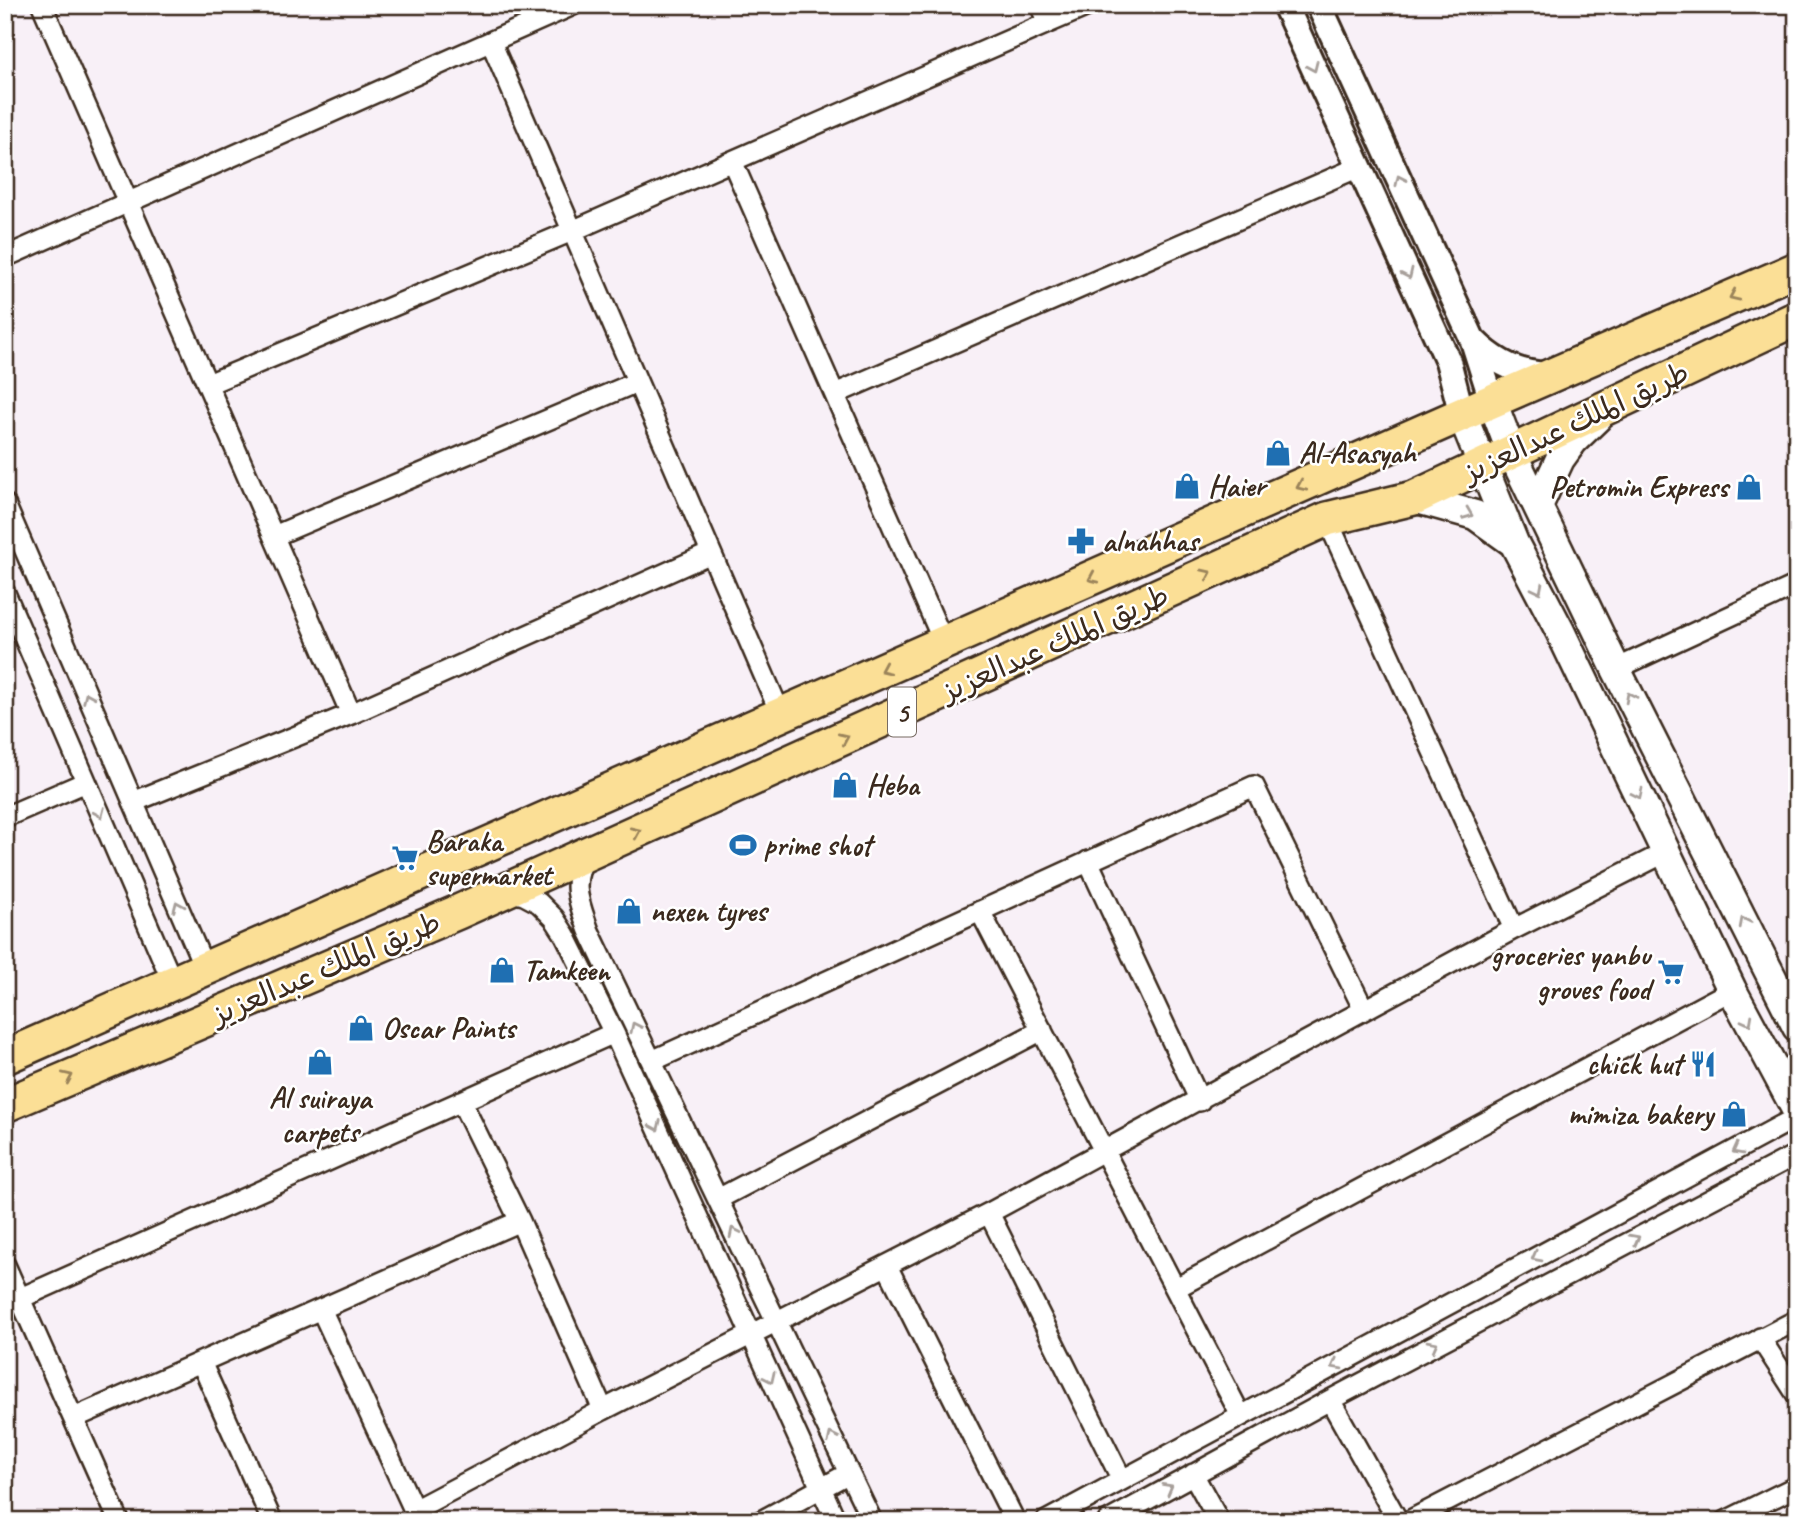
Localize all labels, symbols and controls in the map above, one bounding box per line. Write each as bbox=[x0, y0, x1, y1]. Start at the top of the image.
one-way arrow bbox=[1305, 60, 1319, 73]
one-way arrow bbox=[1394, 175, 1408, 188]
one-way arrow bbox=[1400, 267, 1414, 279]
one-way arrow bbox=[1729, 288, 1741, 302]
street label: طريق الملك عبدالعزيز bbox=[1454, 353, 1695, 492]
place label: Al-Asasyah bbox=[1299, 434, 1417, 472]
shop icon: Al-Asasyah bbox=[1263, 438, 1293, 468]
place label: Haier bbox=[1208, 467, 1269, 505]
place label: Petromin Express bbox=[1550, 468, 1731, 506]
shop icon: Haier bbox=[1172, 471, 1202, 501]
shop icon: Petromin Express bbox=[1734, 472, 1764, 502]
one-way arrow bbox=[1296, 478, 1309, 492]
one-way arrow bbox=[1461, 505, 1473, 519]
place label: alnahhas bbox=[1102, 522, 1201, 560]
pharmacy icon: alnahhas bbox=[1066, 526, 1096, 556]
one-way arrow bbox=[1200, 568, 1212, 582]
one-way arrow bbox=[1088, 570, 1100, 584]
street label: طريق الملك عبدالعزيز bbox=[932, 576, 1175, 711]
one-way arrow bbox=[1530, 582, 1544, 594]
one-way arrow bbox=[880, 661, 892, 675]
road number: 5 bbox=[888, 688, 916, 736]
one-way arrow bbox=[82, 692, 96, 704]
one-way arrow bbox=[1625, 692, 1639, 704]
one-way arrow bbox=[837, 732, 849, 746]
place label: Heba bbox=[866, 766, 922, 804]
shop icon: Heba bbox=[830, 770, 860, 800]
one-way arrow bbox=[1630, 787, 1644, 799]
one-way arrow bbox=[92, 806, 106, 818]
place label: Baraka supermarket bbox=[426, 822, 554, 894]
one-way arrow bbox=[629, 826, 642, 840]
place label: prime shot bbox=[764, 826, 877, 864]
sports icon: prime shot bbox=[728, 830, 758, 860]
supermarket icon: Baraka supermarket bbox=[390, 843, 420, 873]
place label: nexen tyres bbox=[650, 892, 770, 931]
shop icon: nexen tyres bbox=[614, 896, 644, 926]
one-way arrow bbox=[172, 901, 186, 913]
street label: طريق الملك عبدالعزيز bbox=[203, 903, 446, 1035]
one-way arrow bbox=[1738, 917, 1752, 929]
place label: groceries yanbu groves food bbox=[1491, 936, 1655, 1008]
place label: Tamkeen bbox=[523, 951, 612, 989]
shop icon: Tamkeen bbox=[487, 955, 517, 985]
supermarket icon: groceries yanbu groves food bbox=[1656, 957, 1686, 987]
place label: Oscar Paints bbox=[382, 1009, 519, 1047]
shop icon: Oscar Paints bbox=[346, 1013, 376, 1043]
one-way arrow bbox=[1740, 1013, 1753, 1026]
one-way arrow bbox=[630, 1022, 644, 1034]
place label: chick hut bbox=[1586, 1045, 1687, 1083]
shop icon: Al suiraya carpets bbox=[305, 1047, 335, 1077]
restaurant icon: chick hut bbox=[1688, 1049, 1718, 1079]
one-way arrow bbox=[60, 1071, 73, 1085]
place label: Al suiraya carpets bbox=[269, 1079, 374, 1151]
place label: mimiza bakery bbox=[1568, 1095, 1716, 1133]
shop icon: mimiza bakery bbox=[1719, 1099, 1749, 1129]
one-way arrow bbox=[648, 1119, 662, 1131]
one-way arrow bbox=[1731, 1141, 1744, 1155]
one-way arrow bbox=[728, 1227, 742, 1239]
one-way arrow bbox=[1627, 1234, 1640, 1248]
one-way arrow bbox=[1531, 1249, 1543, 1263]
one-way arrow bbox=[1426, 1340, 1439, 1354]
one-way arrow bbox=[1331, 1357, 1343, 1370]
one-way arrow bbox=[762, 1371, 776, 1383]
one-way arrow bbox=[826, 1432, 840, 1444]
one-way arrow bbox=[1161, 1483, 1174, 1496]

